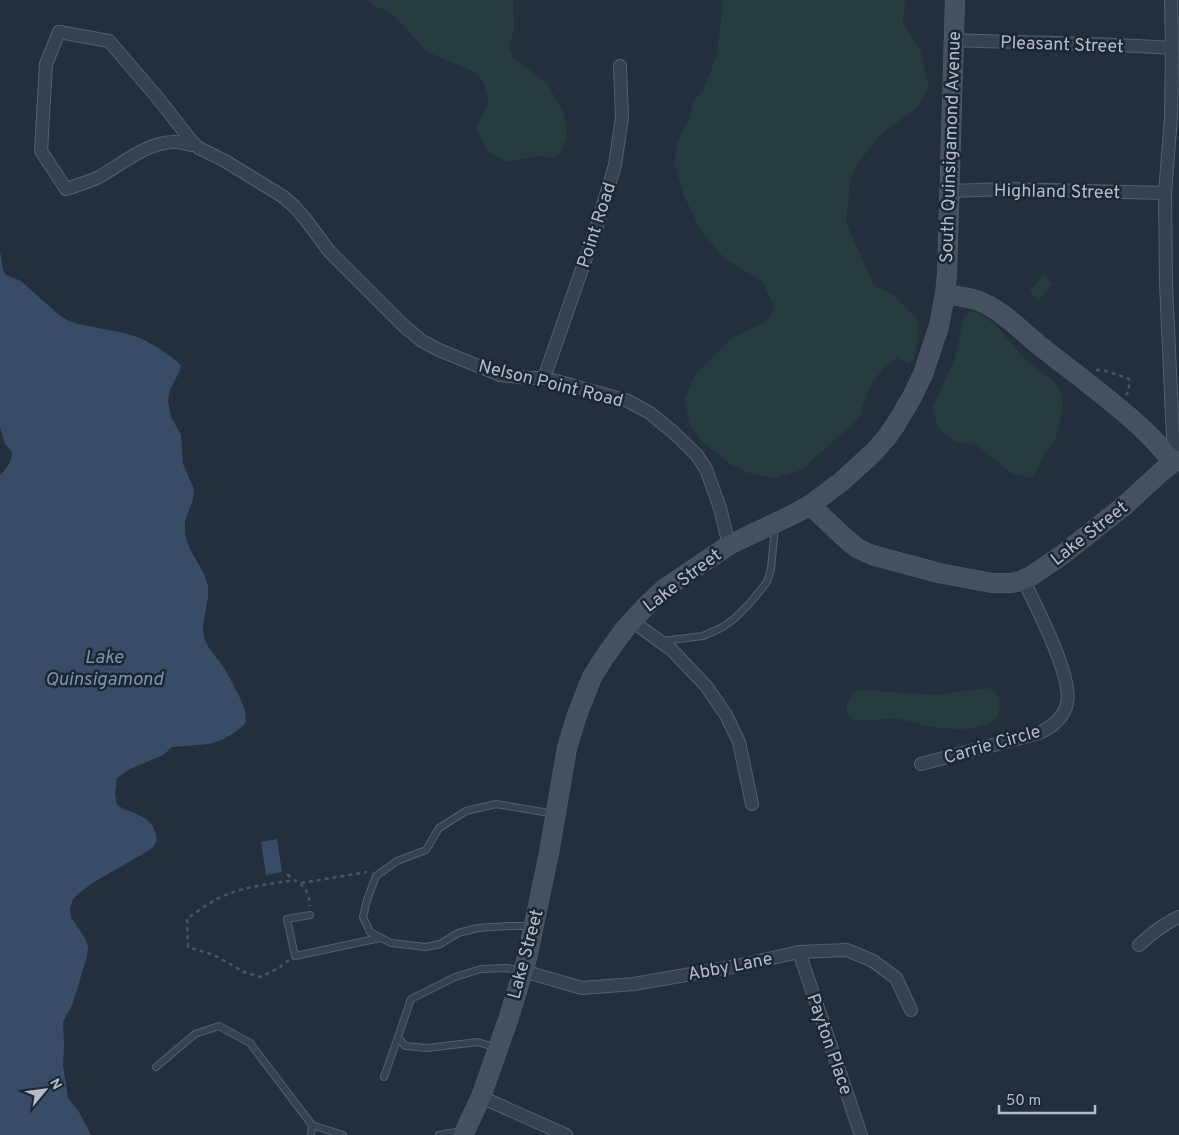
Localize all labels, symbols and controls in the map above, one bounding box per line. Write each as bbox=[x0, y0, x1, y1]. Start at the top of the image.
street label: South Quinsigamond Avenue bbox=[936, 31, 967, 263]
street label: Pleasant Street bbox=[1000, 32, 1124, 59]
street label: Point Road bbox=[573, 180, 622, 271]
street label: Highland Street bbox=[994, 180, 1120, 205]
street label: Nelson Point Road bbox=[476, 355, 625, 414]
street label: Lake Street bbox=[1047, 497, 1133, 572]
street label: Lake Street bbox=[639, 544, 727, 618]
water label: Lake Quinsigamond bbox=[45, 646, 165, 692]
street label: Carrie Circle bbox=[941, 721, 1044, 770]
street label: Lake Street bbox=[503, 907, 549, 1002]
street label: Abby Lane bbox=[686, 948, 775, 987]
street label: Payton Place bbox=[801, 991, 857, 1098]
north arrow bbox=[20, 1065, 70, 1115]
text: N bbox=[45, 1076, 65, 1093]
scale bar bbox=[999, 1082, 1095, 1114]
text: 50 m bbox=[1006, 1092, 1041, 1111]

